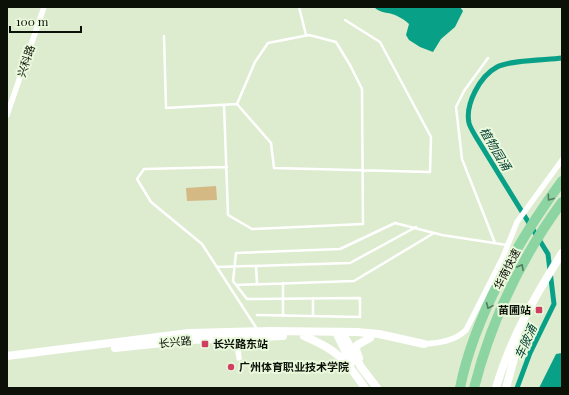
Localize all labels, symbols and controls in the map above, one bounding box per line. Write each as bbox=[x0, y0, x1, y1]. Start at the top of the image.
scale bar bbox=[10, 8, 81, 34]
text: 100 m bbox=[16, 13, 49, 29]
street label: 兴科路 bbox=[13, 43, 38, 79]
water label: 植物园涌 bbox=[477, 124, 516, 175]
one-way arrow bbox=[548, 193, 555, 200]
street label: 华南快速 bbox=[490, 246, 523, 292]
one-way arrow bbox=[516, 264, 524, 272]
place label: 苗圃站 bbox=[498, 302, 531, 317]
one-way arrow bbox=[485, 303, 493, 310]
marker: 苗圃站 bbox=[534, 305, 544, 315]
water label: 车陂涌 bbox=[510, 320, 541, 361]
street label: 长兴路 bbox=[158, 332, 192, 351]
place label: 长兴路东站 bbox=[213, 336, 268, 351]
marker: 长兴路东站 bbox=[200, 339, 210, 349]
place label: 广州体育职业技术学院 bbox=[239, 359, 349, 374]
marker: 广州体育职业技术学院 bbox=[226, 362, 236, 372]

